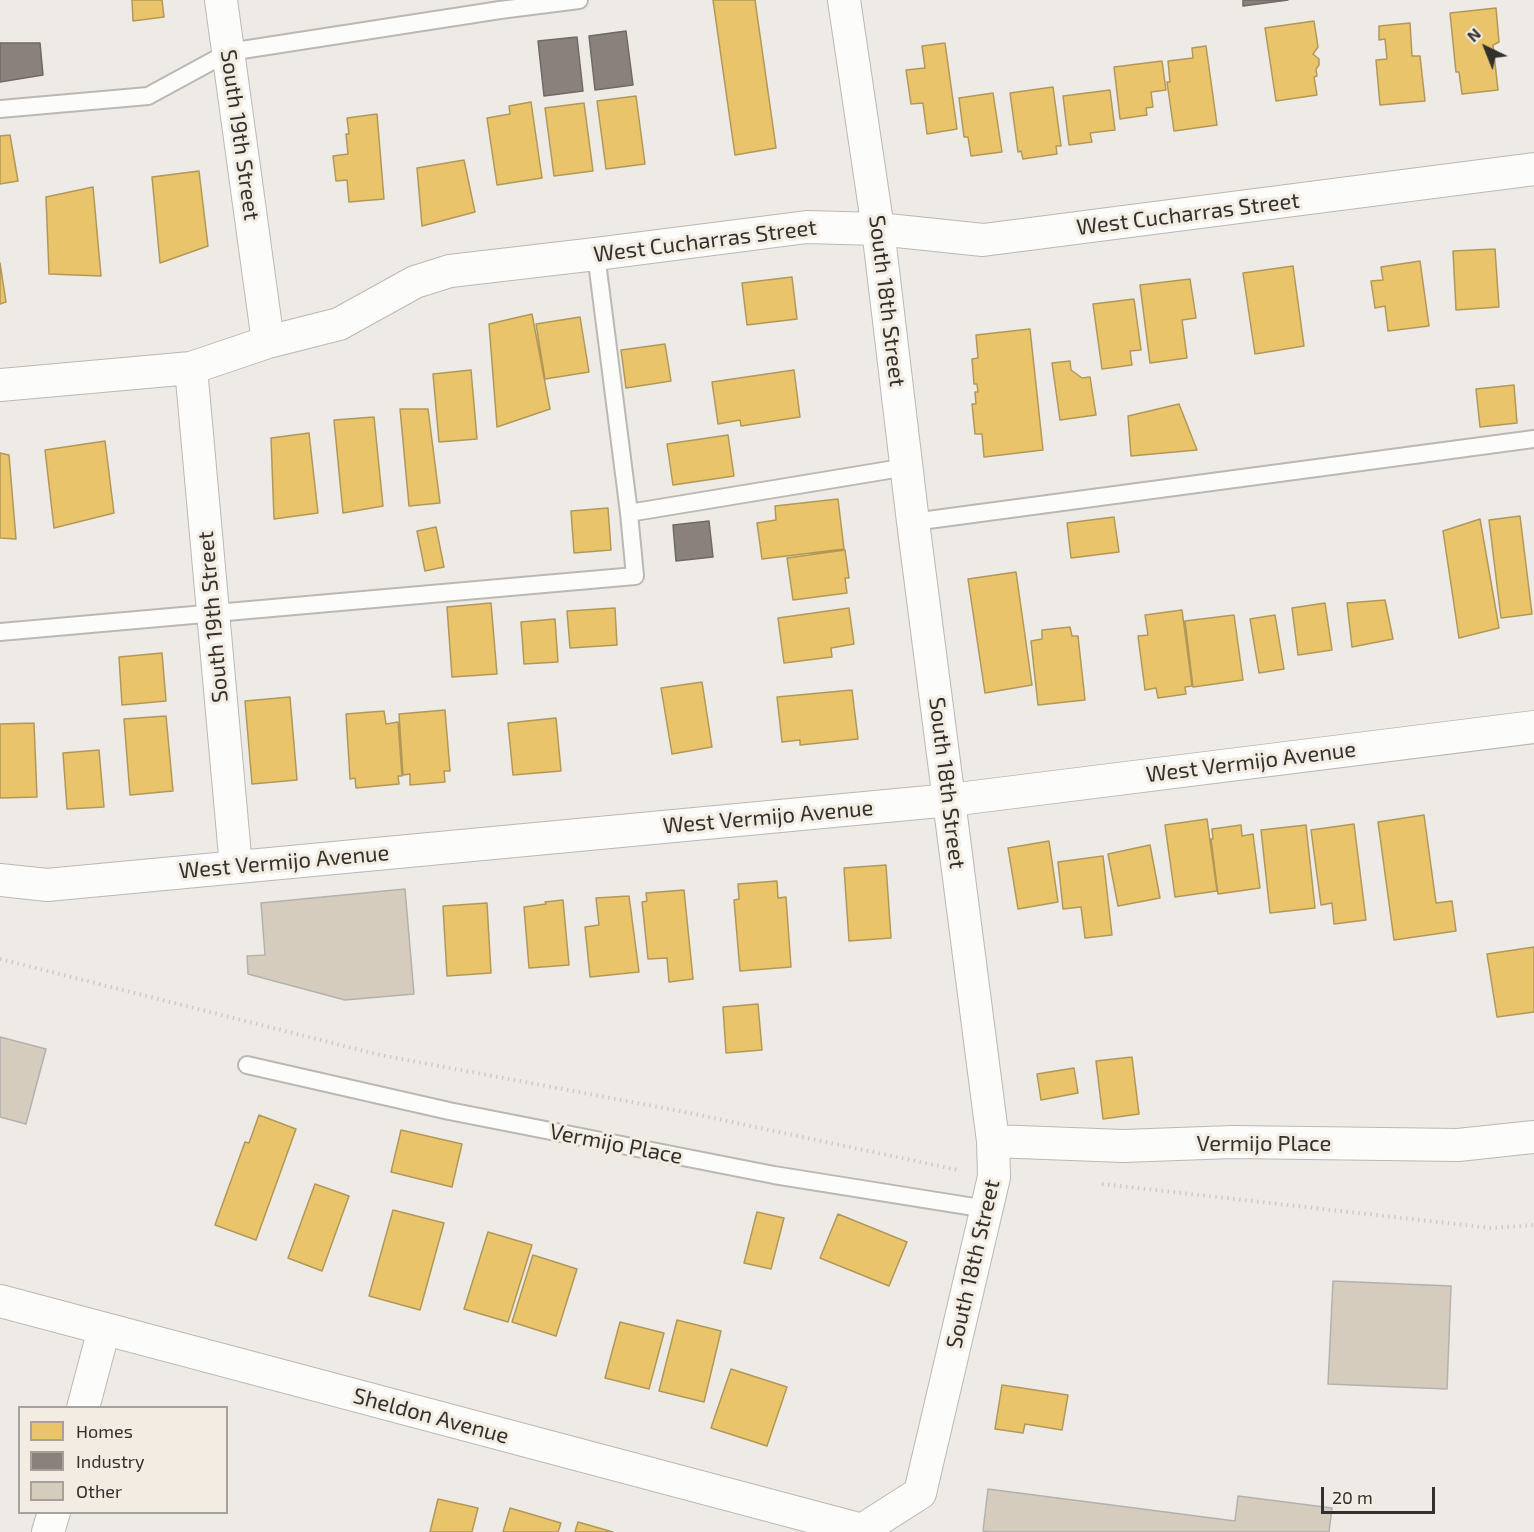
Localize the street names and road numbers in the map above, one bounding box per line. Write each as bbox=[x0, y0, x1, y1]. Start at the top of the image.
street label: South 19th Street bbox=[215, 48, 265, 222]
street label: West Cucharras Street bbox=[1075, 187, 1301, 241]
street label: West Cucharras Street bbox=[592, 214, 818, 268]
street label: South 18th Street bbox=[863, 214, 911, 388]
street label: South 19th Street bbox=[192, 530, 234, 704]
street label: South 18th Street bbox=[923, 696, 971, 870]
street label: West Vermijo Avenue bbox=[1145, 736, 1357, 788]
street label: West Vermijo Avenue bbox=[662, 795, 874, 839]
street label: West Vermijo Avenue bbox=[178, 840, 390, 884]
street label: Vermijo Place bbox=[547, 1118, 685, 1170]
street label: Vermijo Place bbox=[1197, 1131, 1331, 1157]
street label: South 18th Street bbox=[941, 1177, 1005, 1351]
street label: Sheldon Avenue bbox=[350, 1383, 512, 1449]

